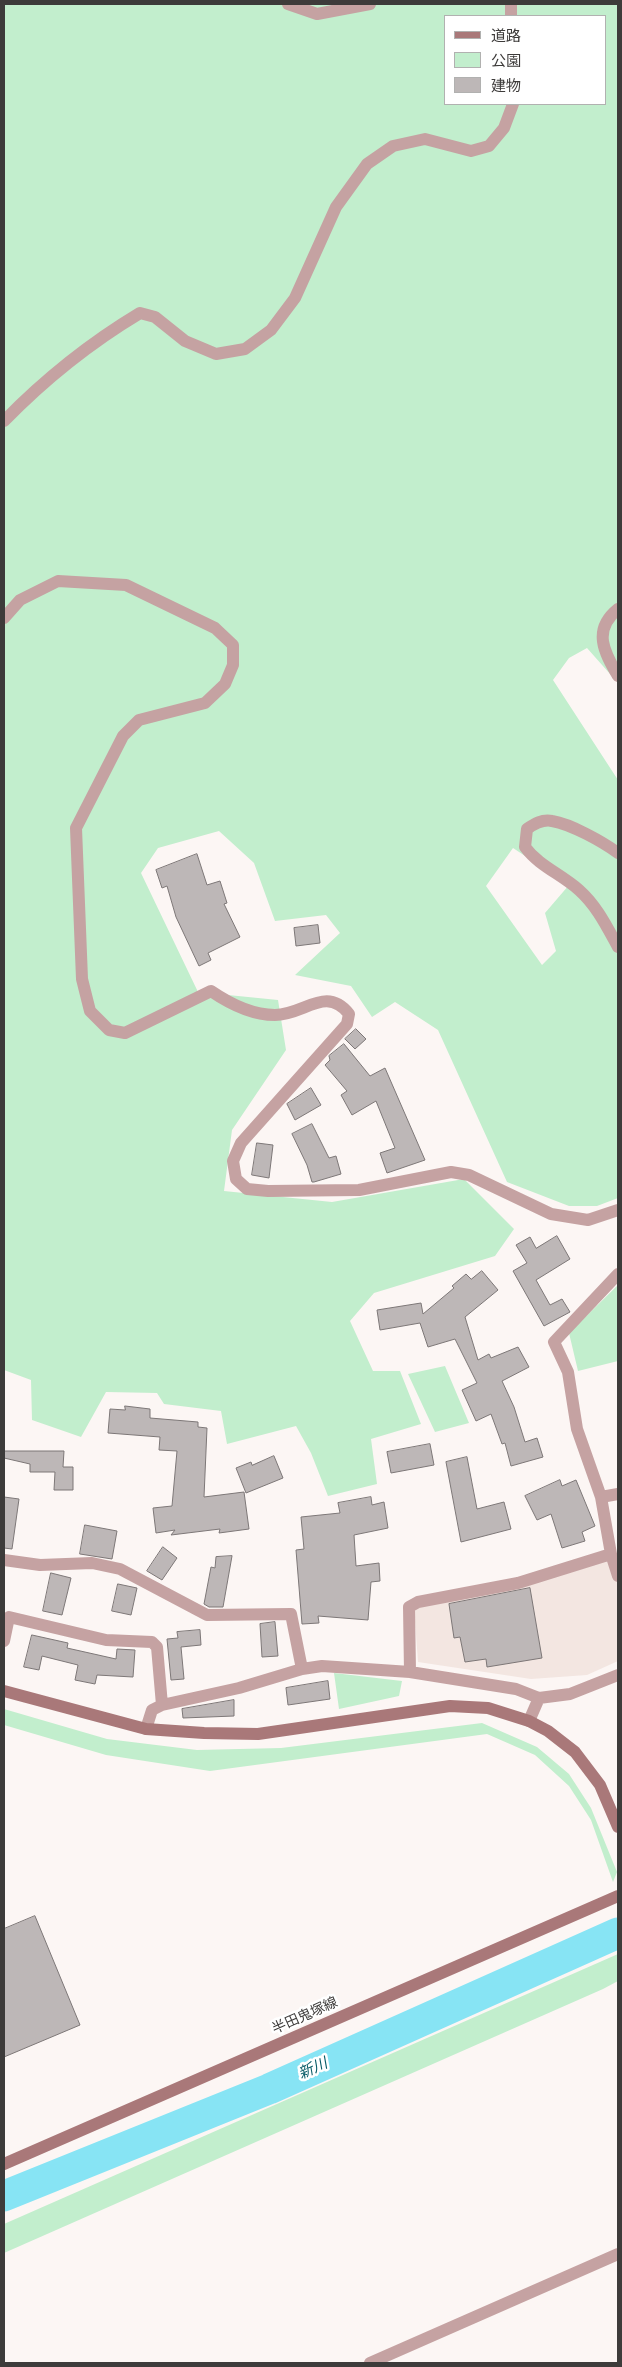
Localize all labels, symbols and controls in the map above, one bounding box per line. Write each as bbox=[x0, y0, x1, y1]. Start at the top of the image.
legend bbox=[444, 15, 607, 105]
text: 道路 bbox=[491, 27, 521, 45]
text: 公園 bbox=[491, 52, 521, 70]
text: 建物 bbox=[491, 77, 521, 95]
street label: 半田鬼塚線 bbox=[270, 1994, 340, 2038]
water label: 新川 bbox=[296, 2055, 330, 2083]

